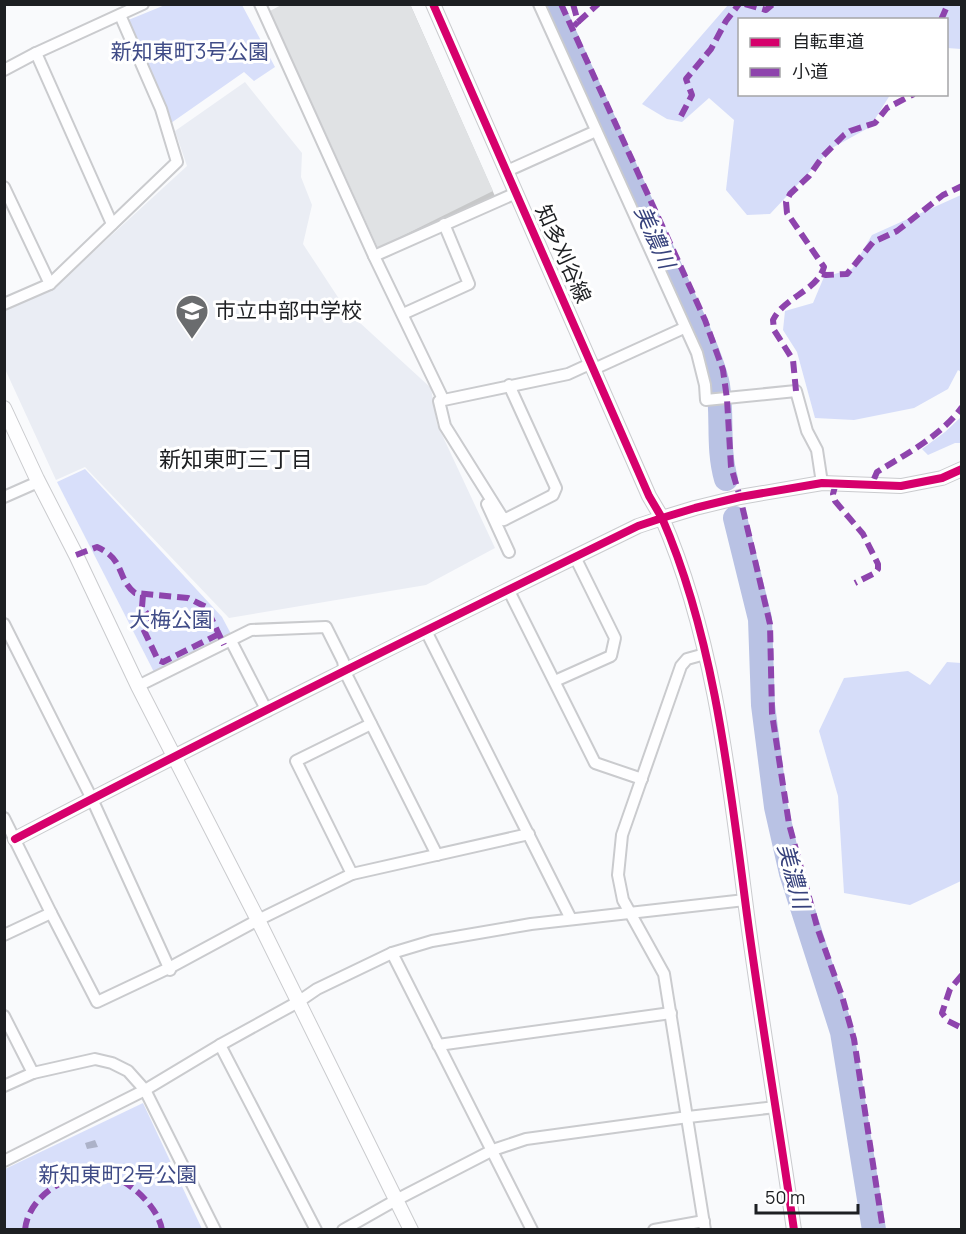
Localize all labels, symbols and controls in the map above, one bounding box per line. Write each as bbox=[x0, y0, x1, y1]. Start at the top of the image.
legend bbox=[738, 18, 948, 96]
text: 自転車道 bbox=[792, 29, 864, 53]
park label: 新知東町3号公園 bbox=[111, 37, 269, 65]
text: 小道 bbox=[792, 59, 828, 83]
street label: 知多刈谷線 bbox=[530, 200, 598, 307]
water label: 美濃川 bbox=[628, 201, 683, 275]
school or university icon: 市立中部中学校 bbox=[174, 293, 210, 340]
place label: 市立中部中学校 bbox=[215, 296, 362, 324]
district label: 新知東町三丁目 bbox=[159, 444, 313, 474]
park label: 大梅公園 bbox=[129, 605, 213, 633]
water label: 美濃川 bbox=[771, 840, 818, 914]
park label: 新知東町2号公園 bbox=[39, 1160, 197, 1188]
scale bar bbox=[756, 1177, 858, 1215]
text: 50 m bbox=[765, 1185, 805, 1209]

